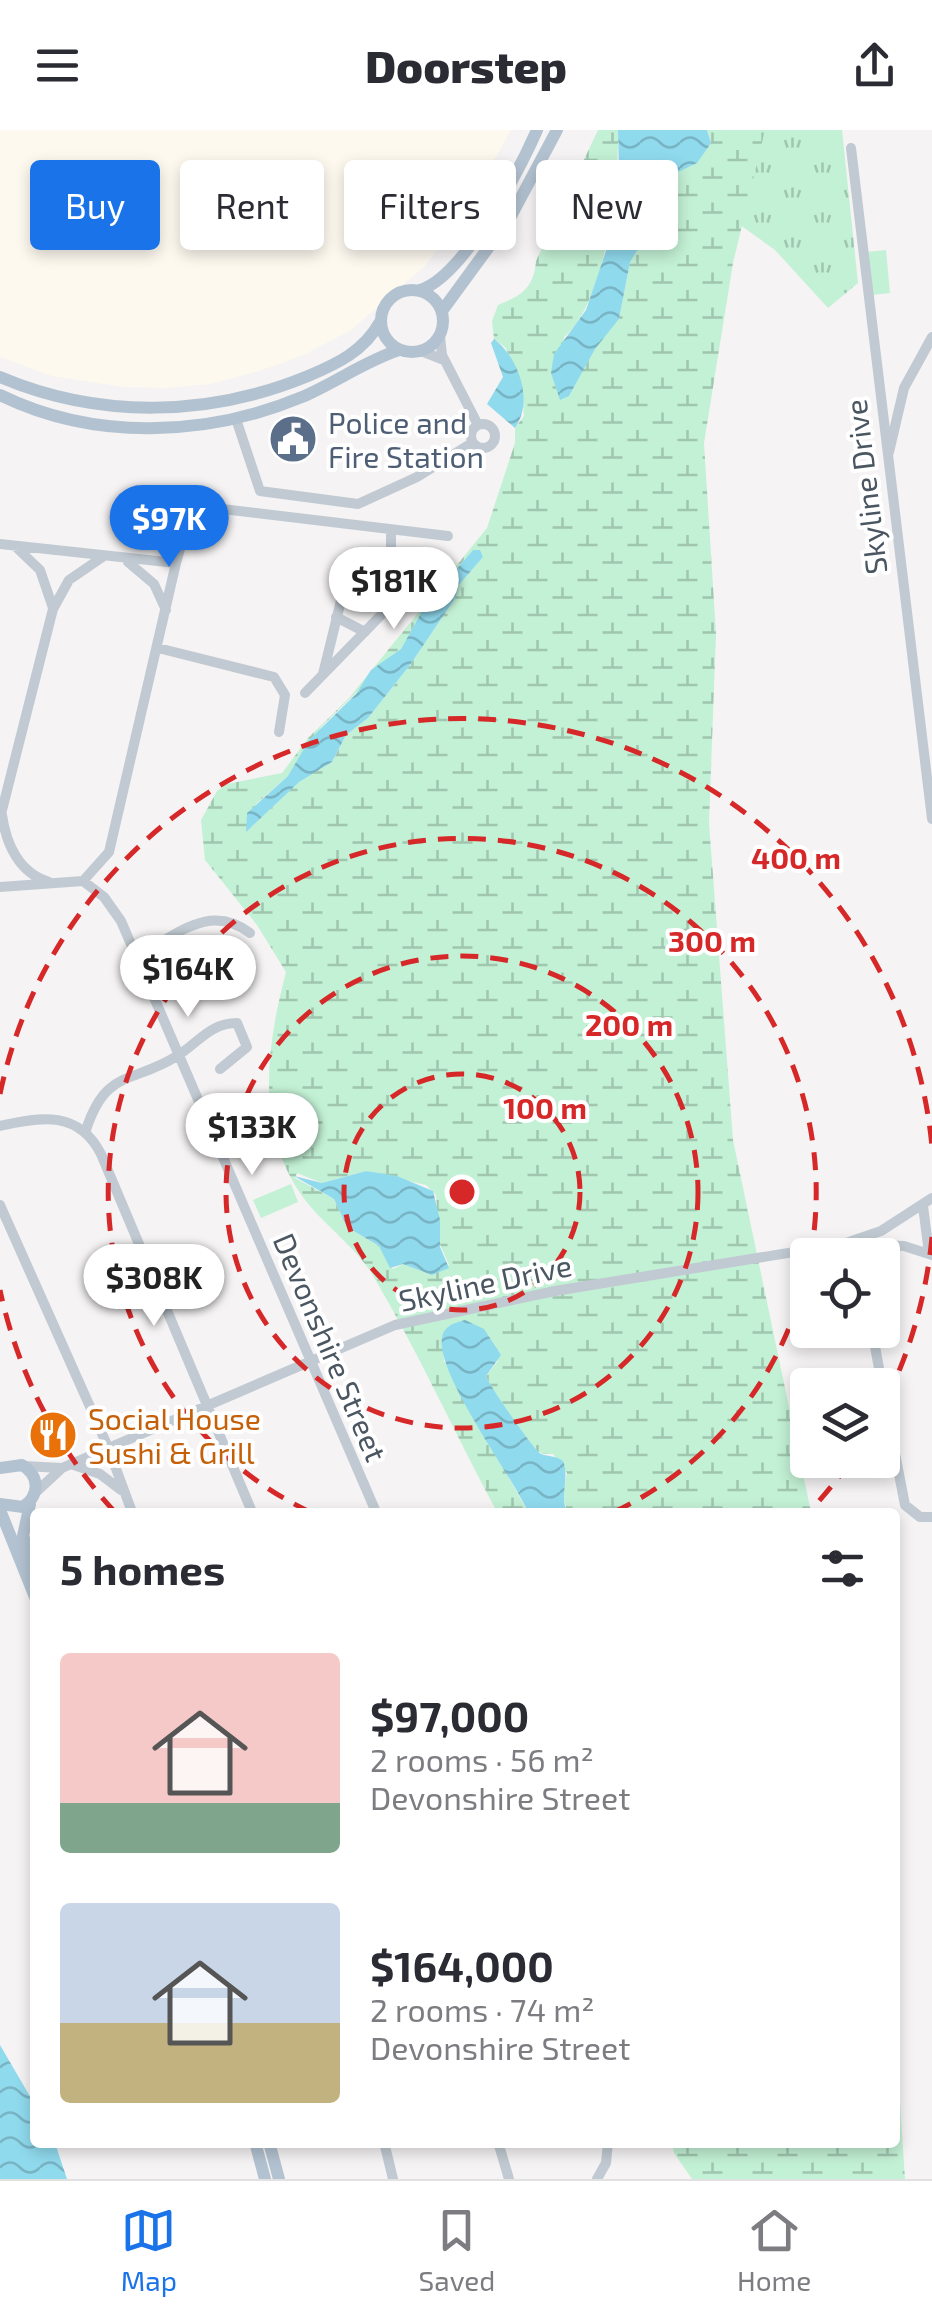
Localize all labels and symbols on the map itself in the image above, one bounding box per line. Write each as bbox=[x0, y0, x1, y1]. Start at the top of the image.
street label: Skyline Drive bbox=[836, 398, 894, 576]
place label: Police and Fire Station bbox=[328, 404, 484, 474]
public building icon: Police and Fire Station bbox=[267, 413, 319, 465]
pin: $97K bbox=[110, 485, 228, 570]
pin: $181K bbox=[324, 547, 464, 632]
text: 400 m bbox=[751, 839, 841, 875]
text: 300 m bbox=[668, 922, 756, 958]
pin: $164K bbox=[118, 935, 258, 1020]
text: 200 m bbox=[585, 1006, 673, 1042]
text: 100 m bbox=[503, 1089, 587, 1125]
pin: $133K bbox=[182, 1093, 322, 1178]
centre of rings bbox=[444, 1174, 480, 1210]
street label: Devonshire Street bbox=[267, 1228, 395, 1466]
pin: $308K bbox=[84, 1244, 224, 1329]
street label: Skyline Drive bbox=[395, 1246, 575, 1318]
place label: Social House Sushi & Grill bbox=[88, 1400, 261, 1470]
restaurant icon: Social House Sushi & Grill bbox=[27, 1409, 79, 1461]

